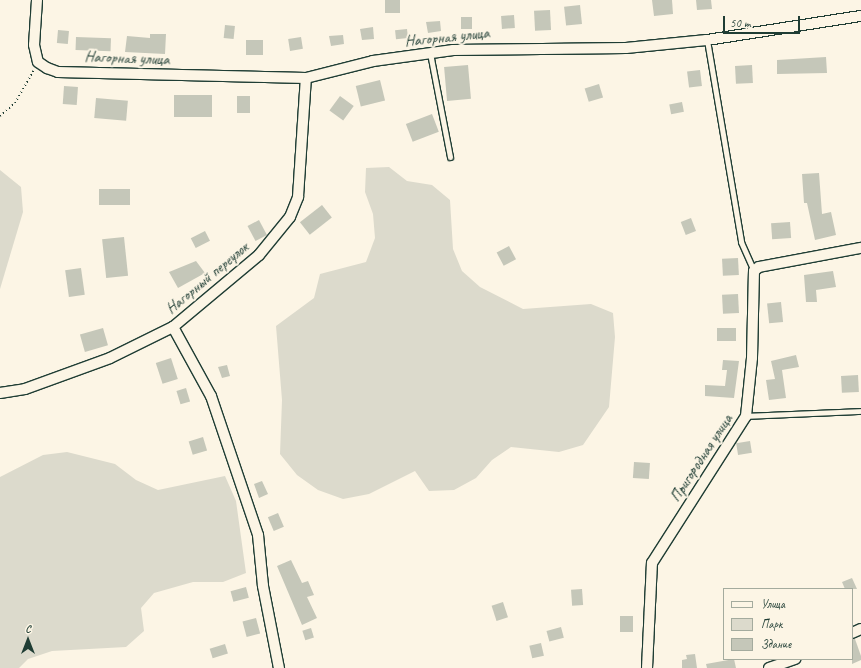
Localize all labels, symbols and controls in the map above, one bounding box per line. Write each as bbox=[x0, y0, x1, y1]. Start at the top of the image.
scale bar bbox=[725, 8, 802, 34]
text: 50 m bbox=[730, 15, 750, 31]
street label: Нагорная улица bbox=[403, 23, 491, 51]
street label: Нагорная улица bbox=[84, 47, 170, 69]
street label: Нагорный переулок bbox=[162, 238, 252, 318]
street label: Пригородная улица bbox=[665, 410, 737, 506]
legend bbox=[723, 588, 853, 660]
text: Улица bbox=[761, 596, 785, 612]
text: Парк bbox=[761, 616, 782, 632]
north arrow bbox=[8, 620, 48, 660]
text: С bbox=[25, 621, 31, 635]
text: Здание bbox=[761, 636, 791, 652]

